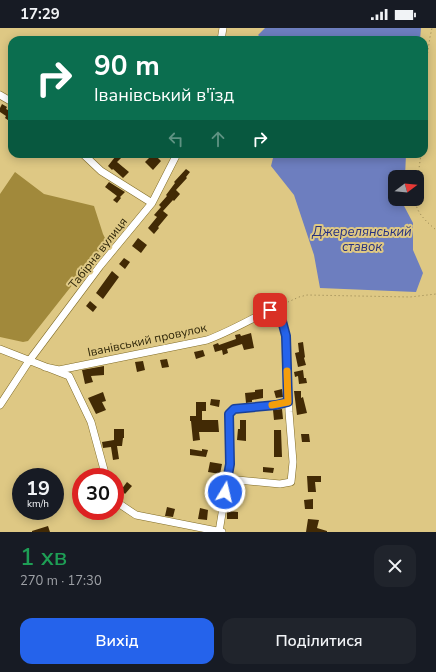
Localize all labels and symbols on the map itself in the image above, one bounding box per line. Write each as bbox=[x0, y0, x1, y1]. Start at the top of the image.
north arrow bbox=[388, 170, 424, 206]
street label: Табірна вулиця bbox=[65, 214, 131, 292]
water label: Джерелянський ставок bbox=[311, 223, 412, 256]
pin bbox=[253, 293, 287, 327]
street label: Іванівський провулок bbox=[86, 319, 209, 360]
speed limit sign: 30 bbox=[72, 468, 124, 520]
position arrow bbox=[204, 471, 246, 513]

